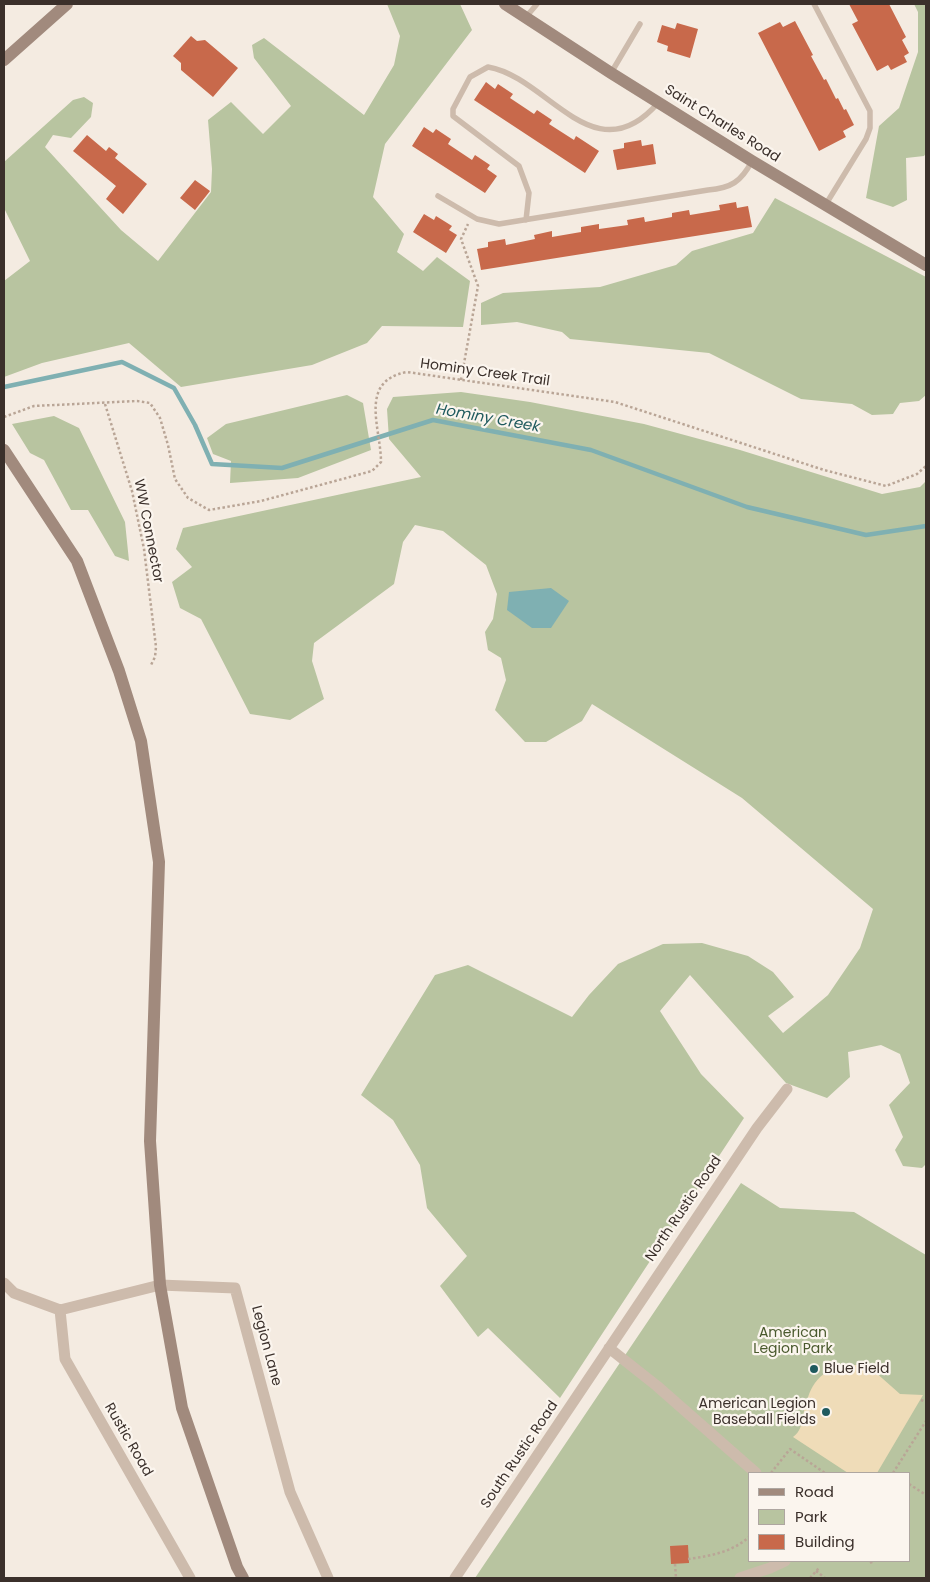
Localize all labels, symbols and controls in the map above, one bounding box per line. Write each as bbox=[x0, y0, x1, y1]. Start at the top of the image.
street label: Saint Charles Road bbox=[661, 82, 783, 166]
street label: Hominy Creek Trail bbox=[419, 356, 551, 390]
water label: Hominy Creek bbox=[435, 401, 541, 437]
street label: WW Connector bbox=[130, 478, 166, 584]
street label: North Rustic Road bbox=[642, 1153, 726, 1265]
street label: Legion Lane bbox=[247, 1304, 285, 1388]
park label: American Legion Park bbox=[753, 1325, 833, 1358]
place label: Blue Field bbox=[824, 1361, 889, 1377]
marker: Blue Field bbox=[808, 1363, 820, 1375]
place label: American Legion Baseball Fields bbox=[699, 1396, 816, 1428]
street label: South Rustic Road bbox=[478, 1398, 562, 1512]
street label: Rustic Road bbox=[100, 1400, 156, 1480]
marker: American Legion Baseball Fields bbox=[820, 1406, 832, 1418]
legend bbox=[748, 1472, 910, 1562]
text: Road bbox=[795, 1481, 834, 1502]
text: Park bbox=[795, 1506, 827, 1527]
text: Building bbox=[795, 1531, 855, 1552]

